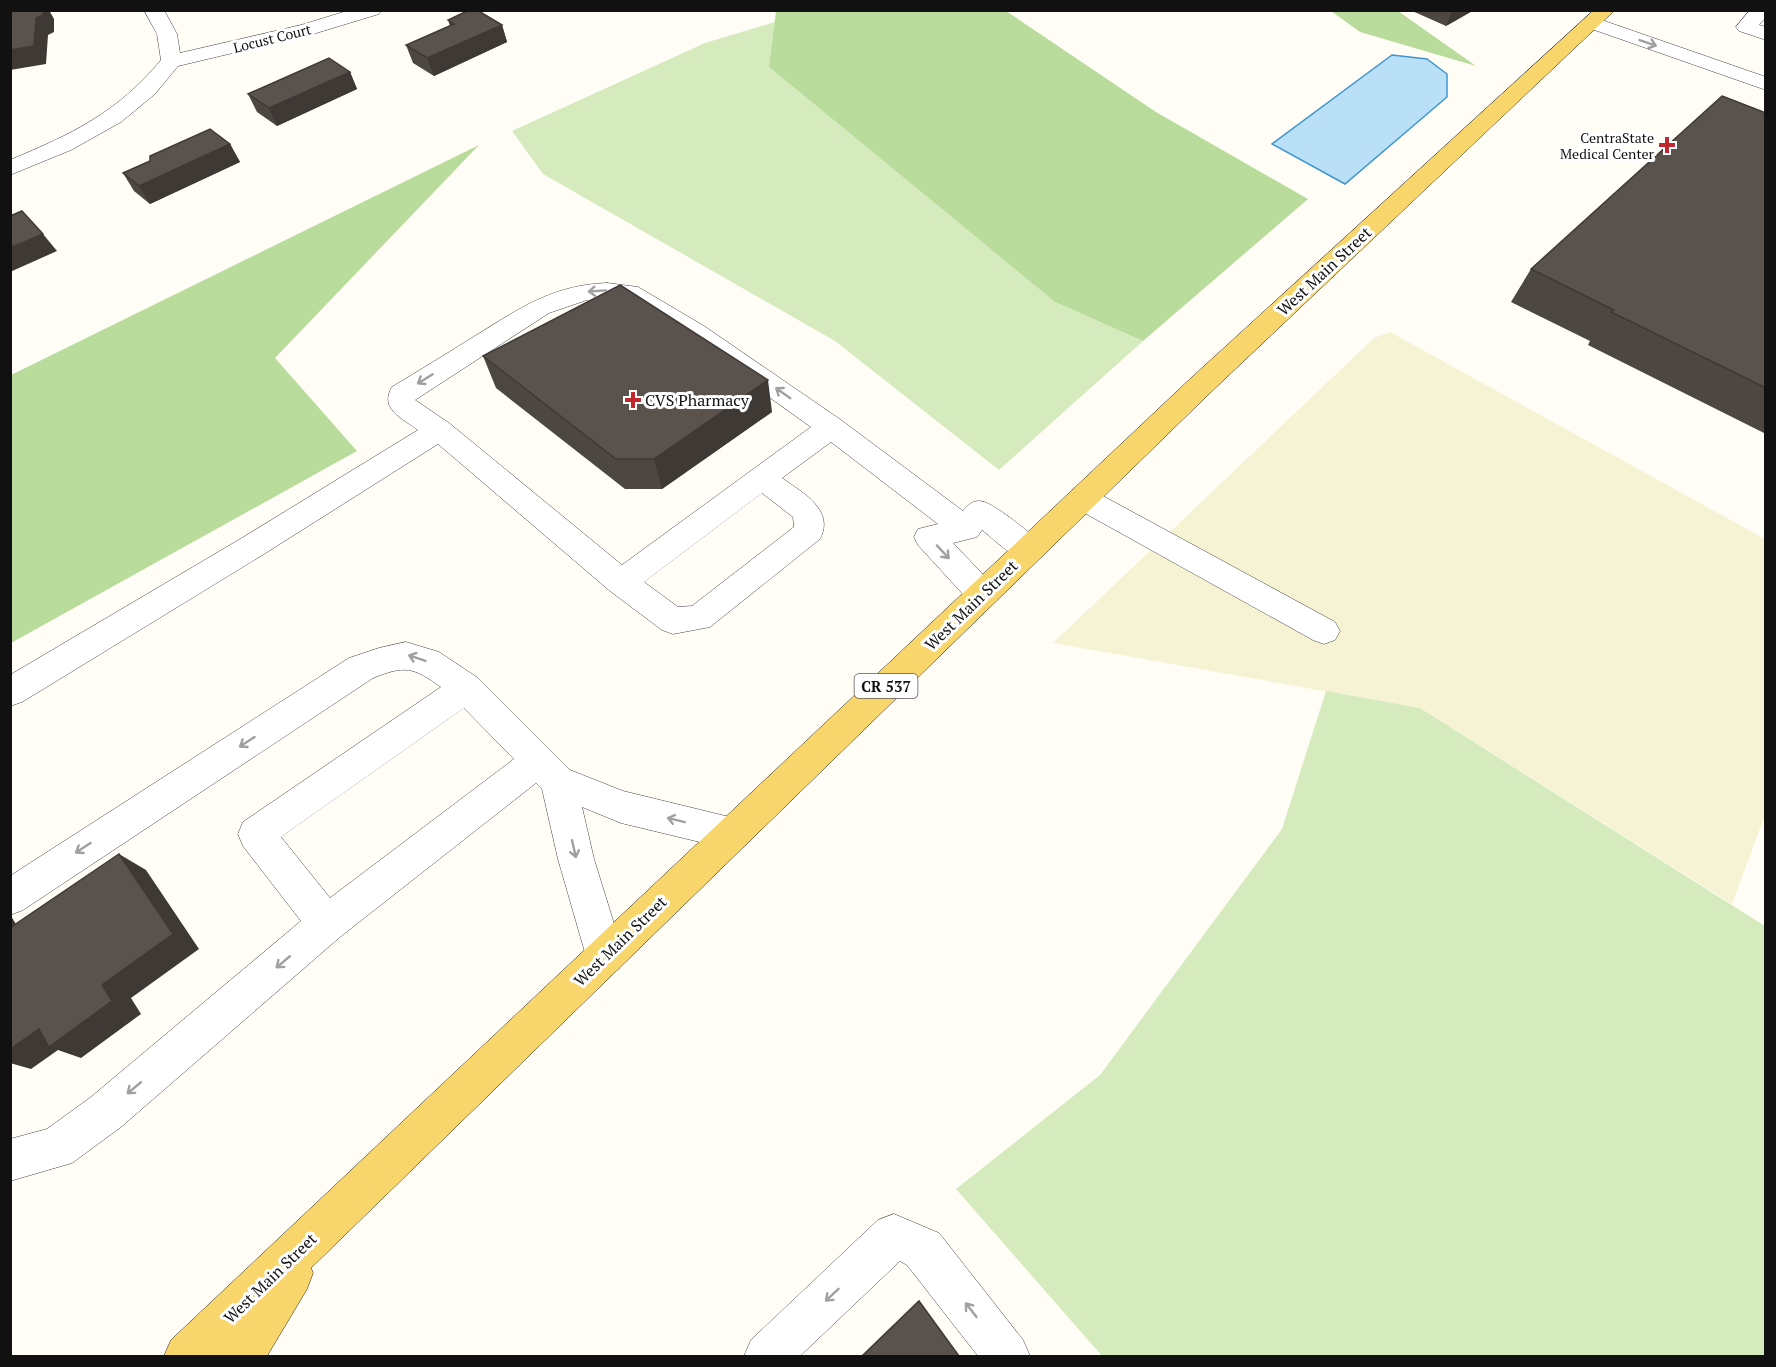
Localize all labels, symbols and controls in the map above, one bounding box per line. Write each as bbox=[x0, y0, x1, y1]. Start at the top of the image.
street label: Locust Court bbox=[231, 19, 314, 57]
one-way arrow bbox=[1638, 38, 1657, 49]
place label: CentraState Medical Center bbox=[1560, 128, 1655, 163]
marker: CentraState Medical Center bbox=[1658, 136, 1676, 154]
street label: West Main Street bbox=[1272, 221, 1376, 320]
one-way arrow bbox=[588, 286, 608, 297]
one-way arrow bbox=[417, 373, 434, 386]
one-way arrow bbox=[776, 387, 792, 399]
place label: CVS Pharmacy bbox=[645, 389, 750, 411]
marker: CVS Pharmacy bbox=[626, 393, 640, 407]
one-way arrow bbox=[936, 544, 950, 559]
street label: West Main Street bbox=[920, 555, 1022, 655]
one-way arrow bbox=[408, 651, 427, 662]
road number: CR 537 bbox=[854, 674, 918, 698]
one-way arrow bbox=[239, 736, 256, 748]
one-way arrow bbox=[667, 813, 686, 825]
one-way arrow bbox=[568, 839, 580, 858]
one-way arrow bbox=[75, 842, 92, 854]
street label: West Main Street bbox=[569, 891, 671, 991]
one-way arrow bbox=[276, 955, 291, 969]
one-way arrow bbox=[127, 1081, 142, 1095]
street label: West Main Street bbox=[219, 1228, 321, 1328]
one-way arrow bbox=[825, 1288, 840, 1302]
one-way arrow bbox=[964, 1303, 977, 1319]

